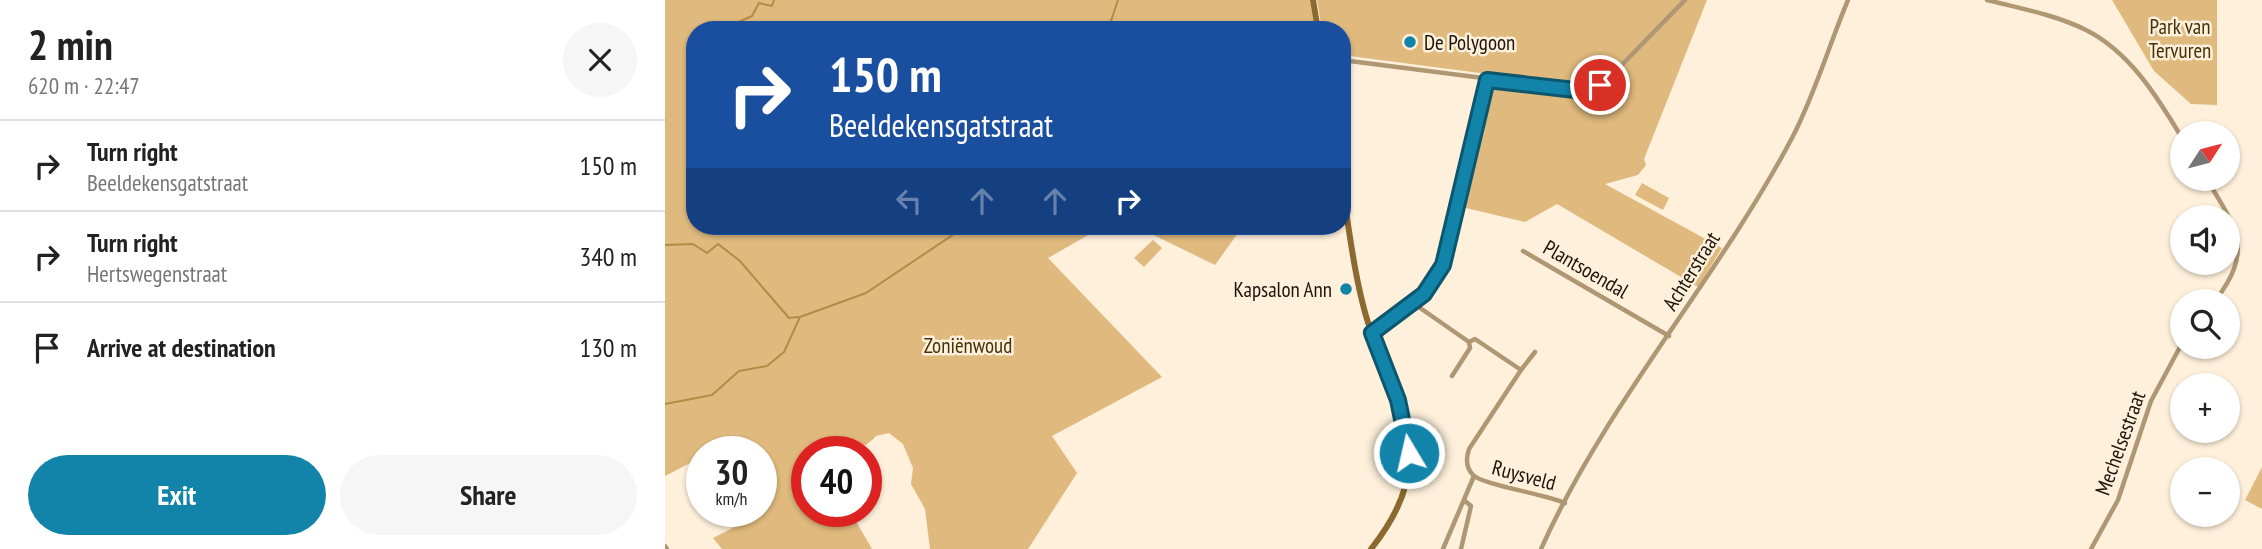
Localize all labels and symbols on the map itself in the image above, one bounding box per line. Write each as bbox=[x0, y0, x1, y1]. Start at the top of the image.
park label: Park van Tervuren bbox=[2149, 13, 2211, 64]
place label: De Polygoon bbox=[1424, 29, 1515, 56]
marker: De Polygoon bbox=[1402, 34, 1418, 50]
pin bbox=[1570, 55, 1630, 115]
north arrow bbox=[2170, 121, 2240, 191]
street label: Achterstraat bbox=[1656, 226, 1726, 315]
street label: Plantsoendal bbox=[1538, 234, 1634, 304]
place label: Kapsalon Ann bbox=[1234, 276, 1332, 303]
marker: Kapsalon Ann bbox=[1338, 281, 1354, 297]
park label: Zoniënwoud bbox=[924, 332, 1012, 359]
street label: Mechelsestraat bbox=[2089, 387, 2151, 499]
position arrow bbox=[1372, 416, 1446, 490]
speed limit sign: 40 bbox=[791, 436, 882, 527]
street label: Ruysveld bbox=[1489, 454, 1559, 496]

